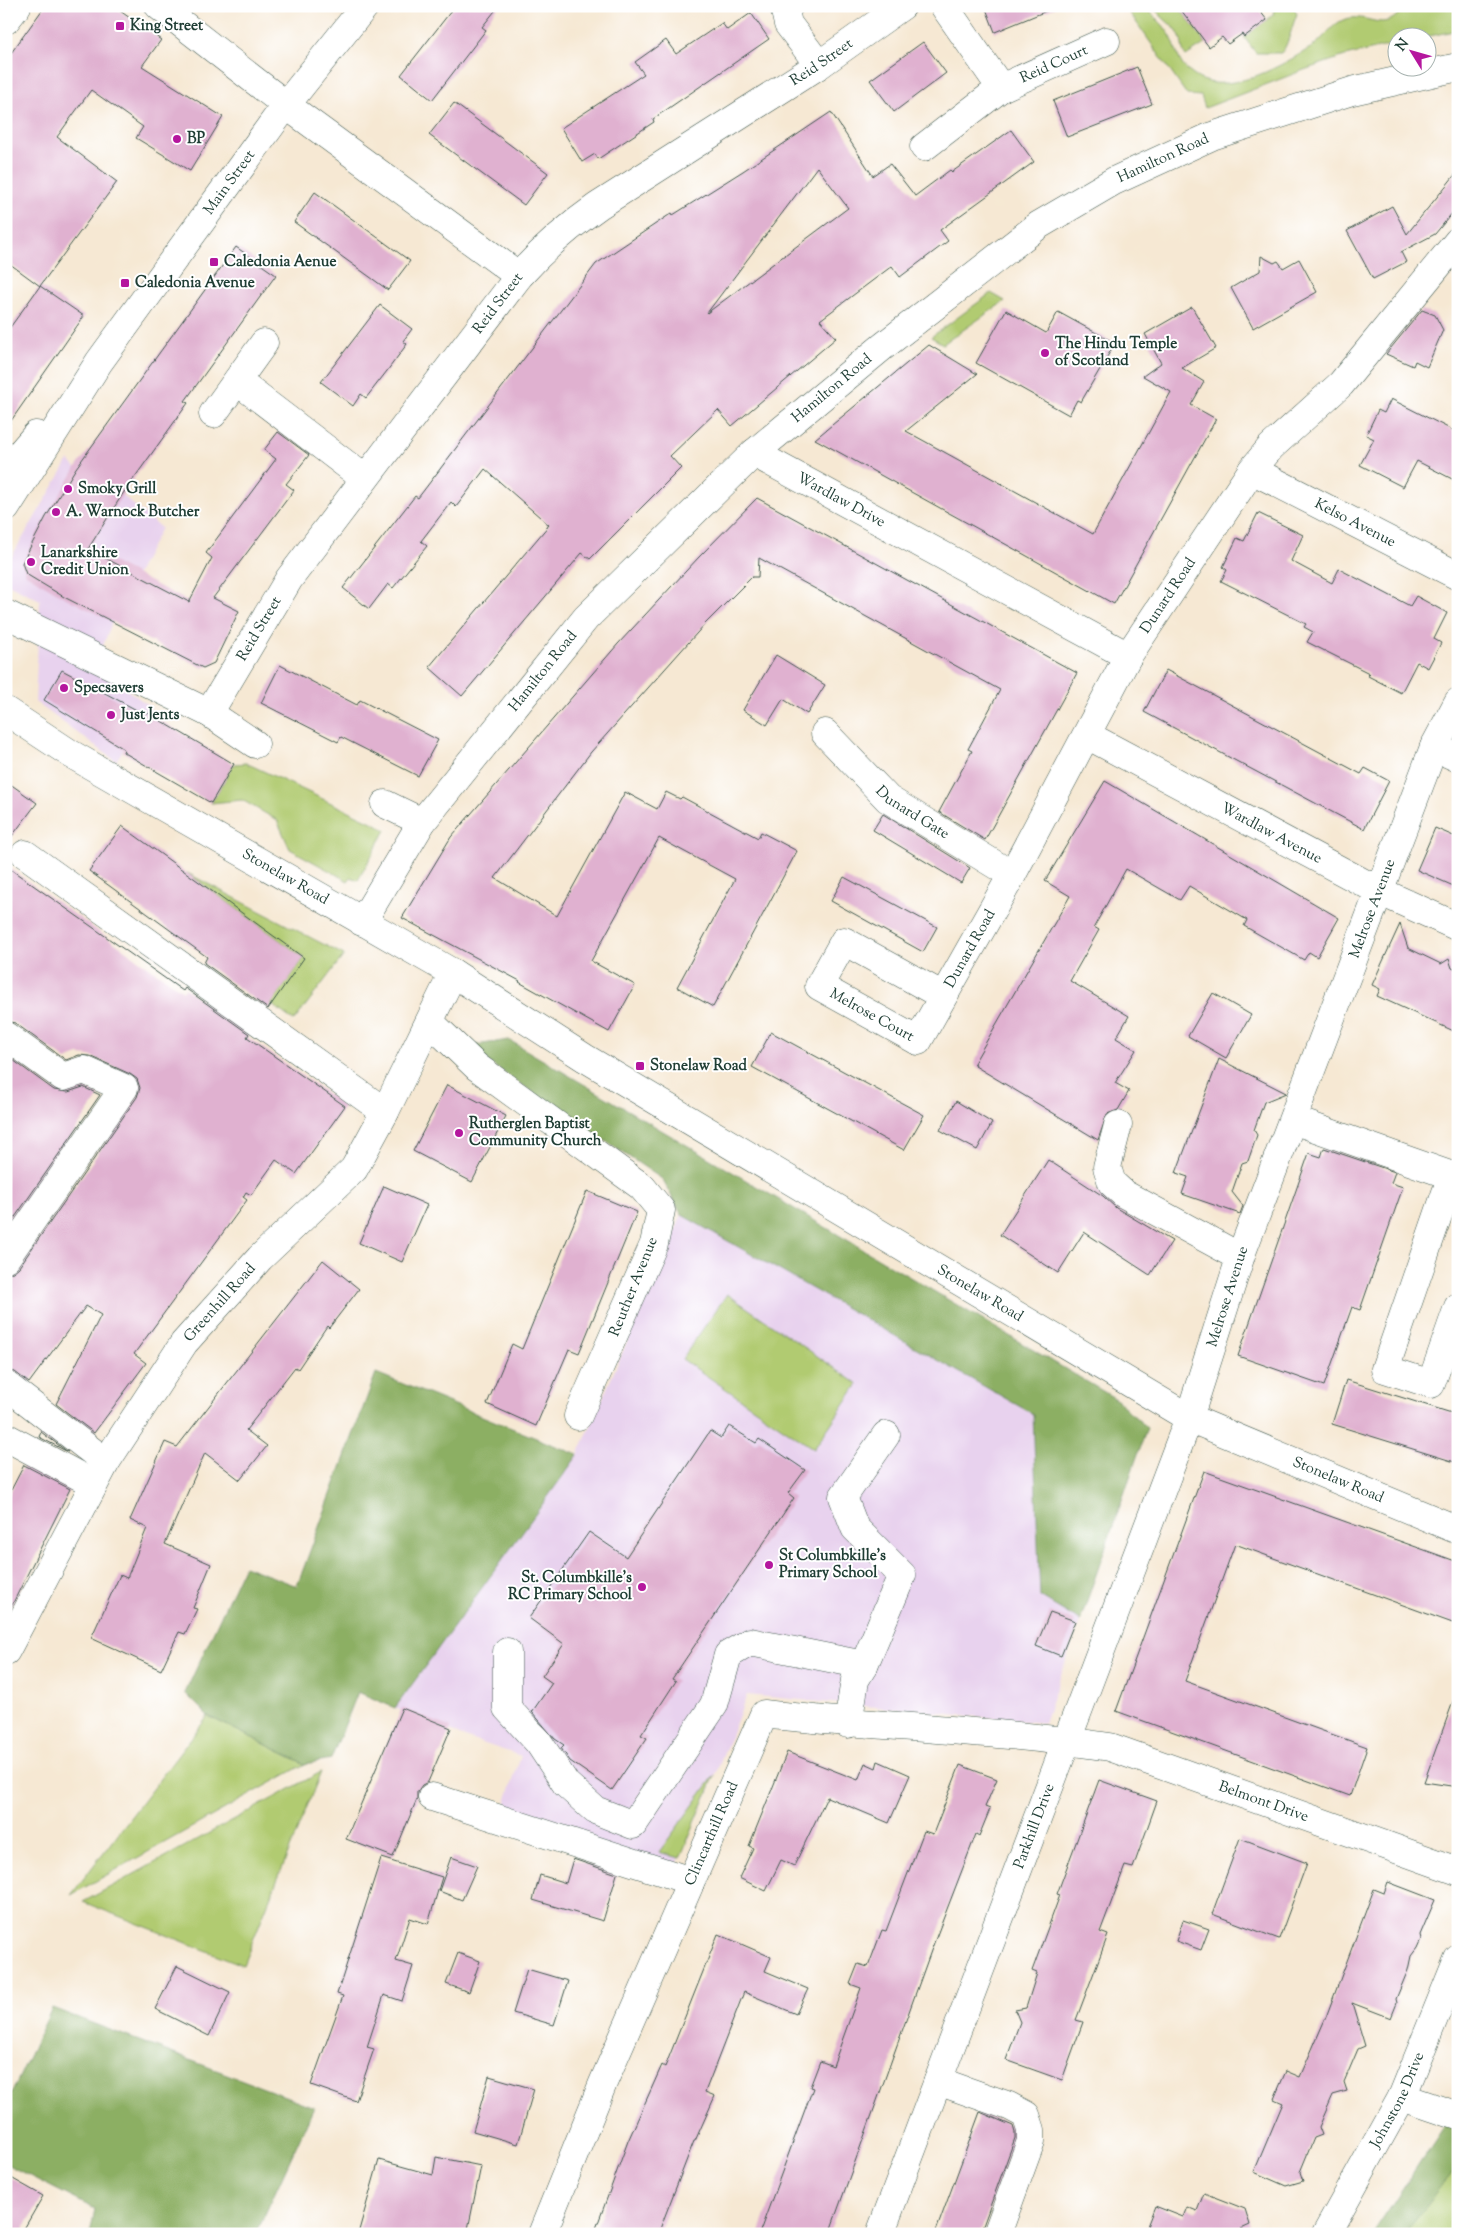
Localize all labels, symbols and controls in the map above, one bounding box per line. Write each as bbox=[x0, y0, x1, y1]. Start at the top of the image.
place label: King Street bbox=[130, 16, 204, 37]
marker: King Street bbox=[114, 20, 126, 32]
north arrow bbox=[1386, 28, 1436, 78]
street label: Reid Street bbox=[786, 33, 857, 91]
text: N bbox=[1392, 35, 1415, 56]
street label: Reid Court bbox=[1017, 40, 1091, 89]
street label: Hamilton Road bbox=[1114, 128, 1213, 189]
place label: BP bbox=[187, 129, 205, 150]
marker: BP bbox=[171, 133, 183, 145]
street label: Main Street bbox=[199, 146, 260, 219]
place label: Caledonia Aenue bbox=[224, 252, 336, 273]
marker: Caledonia Aenue bbox=[208, 256, 220, 268]
street label: Reid Street bbox=[468, 268, 528, 338]
place label: Caledonia Avenue bbox=[135, 273, 255, 294]
marker: Caledonia Avenue bbox=[119, 277, 131, 289]
place label: The Hindu Temple of Scotland bbox=[1055, 334, 1177, 372]
marker: The Hindu Temple of Scotland bbox=[1039, 347, 1051, 359]
street label: Hamilton Road bbox=[787, 349, 877, 428]
street label: Wardlaw Drive bbox=[793, 468, 889, 533]
place label: Smoky Grill bbox=[78, 479, 157, 500]
marker: Smoky Grill bbox=[62, 483, 74, 495]
street label: Kelso Avenue bbox=[1311, 493, 1399, 553]
place label: A. Warnock Butcher bbox=[66, 502, 200, 523]
marker: A. Warnock Butcher bbox=[50, 506, 62, 518]
place label: Lanarkshire Credit Union bbox=[41, 543, 129, 581]
street label: Dunard Road bbox=[1135, 553, 1201, 638]
marker: Lanarkshire Credit Union bbox=[25, 556, 37, 568]
street label: Reid Street bbox=[232, 593, 287, 665]
street label: Hamilton Road bbox=[504, 626, 583, 716]
place label: Specsavers bbox=[74, 678, 144, 699]
marker: Specsavers bbox=[58, 682, 70, 694]
place label: Just Jents bbox=[120, 705, 179, 726]
marker: Just Jents bbox=[105, 709, 117, 721]
street label: Dunard Gate bbox=[870, 781, 953, 845]
street label: Wardlaw Avenue bbox=[1217, 798, 1326, 869]
street label: Stonelaw Road bbox=[238, 844, 333, 910]
street label: Melrose Avenue bbox=[1344, 856, 1401, 961]
street label: Dunard Road bbox=[940, 905, 1001, 992]
street label: Melrose Court bbox=[826, 983, 918, 1047]
place label: Stonelaw Road bbox=[650, 1056, 747, 1077]
marker: Stonelaw Road bbox=[634, 1060, 646, 1072]
place label: Rutherglen Baptist Community Church bbox=[469, 1114, 602, 1152]
marker: Rutherglen Baptist Community Church bbox=[453, 1127, 465, 1139]
street label: Reuther Avenue bbox=[604, 1234, 664, 1340]
street label: Melrose Avenue bbox=[1202, 1243, 1254, 1350]
street label: Greenhill Road bbox=[179, 1258, 261, 1347]
street label: Stonelaw Road bbox=[933, 1260, 1027, 1328]
street label: Stonelaw Road bbox=[1289, 1452, 1387, 1509]
place label: St Columbkille's Primary School bbox=[779, 1546, 886, 1584]
marker: St Columbkille's Primary School bbox=[763, 1559, 775, 1571]
place label: St. Columbkille's RC Primary School bbox=[508, 1568, 633, 1606]
marker: St. Columbkille's RC Primary School bbox=[636, 1581, 648, 1593]
street label: Belmont Drive bbox=[1216, 1776, 1311, 1827]
street label: Clincarthill Road bbox=[680, 1778, 744, 1889]
street label: Parkhill Drive bbox=[1009, 1781, 1060, 1872]
street label: Johnstone Drive bbox=[1365, 2049, 1430, 2153]

